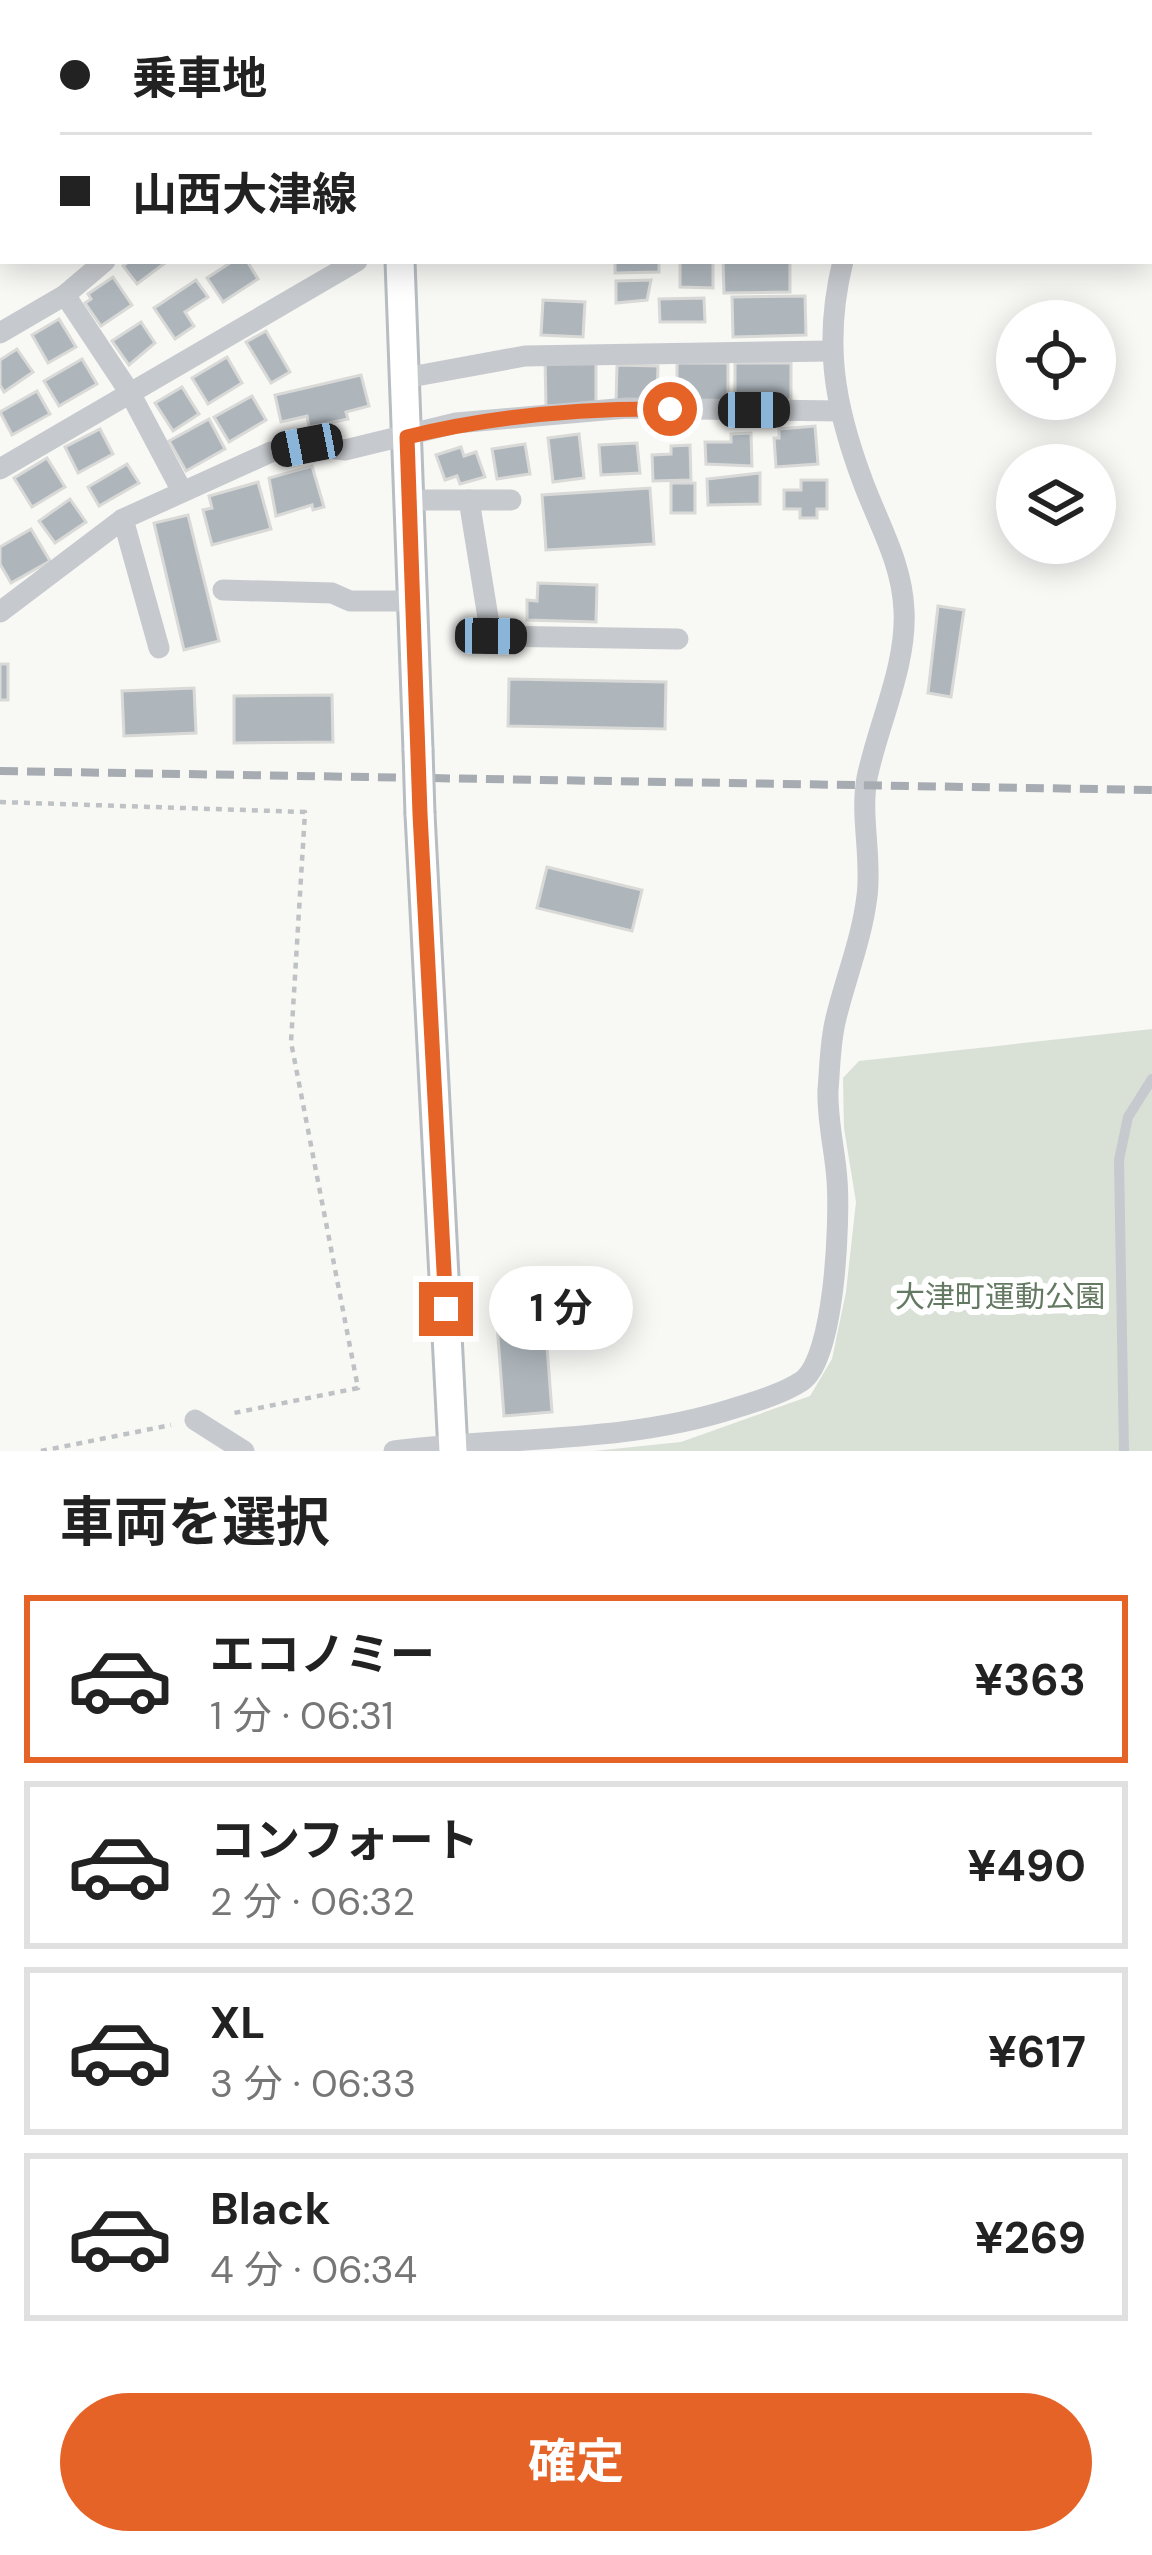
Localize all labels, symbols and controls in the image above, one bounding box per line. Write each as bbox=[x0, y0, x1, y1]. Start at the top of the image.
text: 乗車地 bbox=[132, 49, 267, 108]
text: 山西大津線 bbox=[132, 165, 357, 224]
map controls bbox=[996, 300, 1116, 564]
button: locate bbox=[996, 300, 1116, 420]
route start bbox=[643, 382, 697, 436]
car bbox=[718, 392, 790, 428]
car bbox=[268, 420, 346, 470]
button: layers bbox=[996, 444, 1116, 564]
car bbox=[455, 617, 527, 655]
callout: 1 分 bbox=[488, 1267, 632, 1351]
park label: 大津町運動公園 bbox=[895, 1277, 1105, 1316]
route end bbox=[419, 1282, 473, 1336]
text: 1 分 bbox=[530, 1282, 592, 1333]
text: 車両を選択 bbox=[60, 1487, 330, 1558]
icon: car bbox=[66, 1625, 174, 1733]
text: エコノミー bbox=[210, 1625, 435, 1684]
text: ¥363 bbox=[974, 1650, 1086, 1709]
text: 1 分 · 06:31 bbox=[210, 1690, 394, 1741]
icon: car bbox=[66, 1811, 174, 1919]
text: コンフォート bbox=[210, 1811, 479, 1870]
text: ¥490 bbox=[967, 1836, 1086, 1895]
text: 2 分 · 06:32 bbox=[210, 1876, 415, 1927]
text: XL bbox=[210, 1993, 265, 2052]
icon: car bbox=[66, 1997, 174, 2105]
text: ¥617 bbox=[988, 2022, 1086, 2081]
text: 3 分 · 06:33 bbox=[210, 2058, 416, 2109]
text: Black bbox=[210, 2179, 330, 2238]
icon: car bbox=[66, 2183, 174, 2291]
text: ¥269 bbox=[975, 2208, 1086, 2267]
text: 4 分 · 06:34 bbox=[210, 2244, 417, 2295]
button: 確定 bbox=[60, 2393, 1092, 2531]

